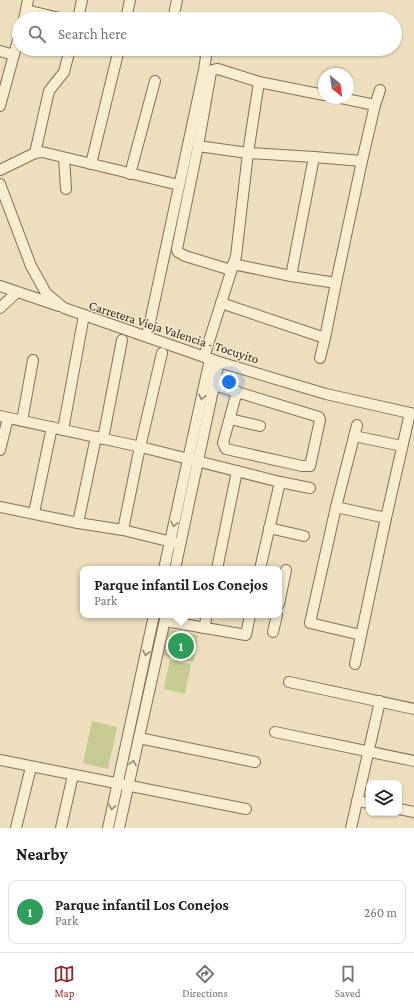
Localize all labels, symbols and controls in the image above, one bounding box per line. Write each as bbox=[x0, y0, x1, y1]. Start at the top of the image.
search box bbox=[12, 12, 402, 56]
icon: search bbox=[26, 23, 48, 45]
text: Search here bbox=[58, 26, 127, 42]
north arrow bbox=[318, 68, 354, 104]
street label: Carretera Vieja Valencia - Tocuyito bbox=[87, 297, 261, 368]
your location bbox=[219, 372, 239, 392]
one-way arrow bbox=[198, 394, 206, 400]
one-way arrow bbox=[171, 521, 179, 527]
popup bbox=[80, 566, 282, 618]
text: Parque infantil Los Conejos bbox=[94, 577, 268, 593]
text: Park bbox=[94, 593, 117, 608]
pin: 1 bbox=[168, 631, 194, 661]
one-way arrow bbox=[143, 650, 151, 656]
one-way arrow bbox=[129, 759, 137, 766]
map controls bbox=[366, 780, 402, 816]
button: layers bbox=[366, 780, 402, 816]
one-way arrow bbox=[109, 804, 117, 811]
text: Nearby bbox=[16, 845, 68, 864]
text: Parque infantil Los Conejos bbox=[55, 897, 229, 913]
text: 1 bbox=[28, 905, 32, 920]
text: 260 m bbox=[364, 905, 397, 920]
text: Park bbox=[55, 913, 78, 928]
tab: Map bbox=[53, 963, 75, 999]
tab: Directions bbox=[182, 963, 228, 999]
tab: Saved bbox=[335, 963, 361, 999]

